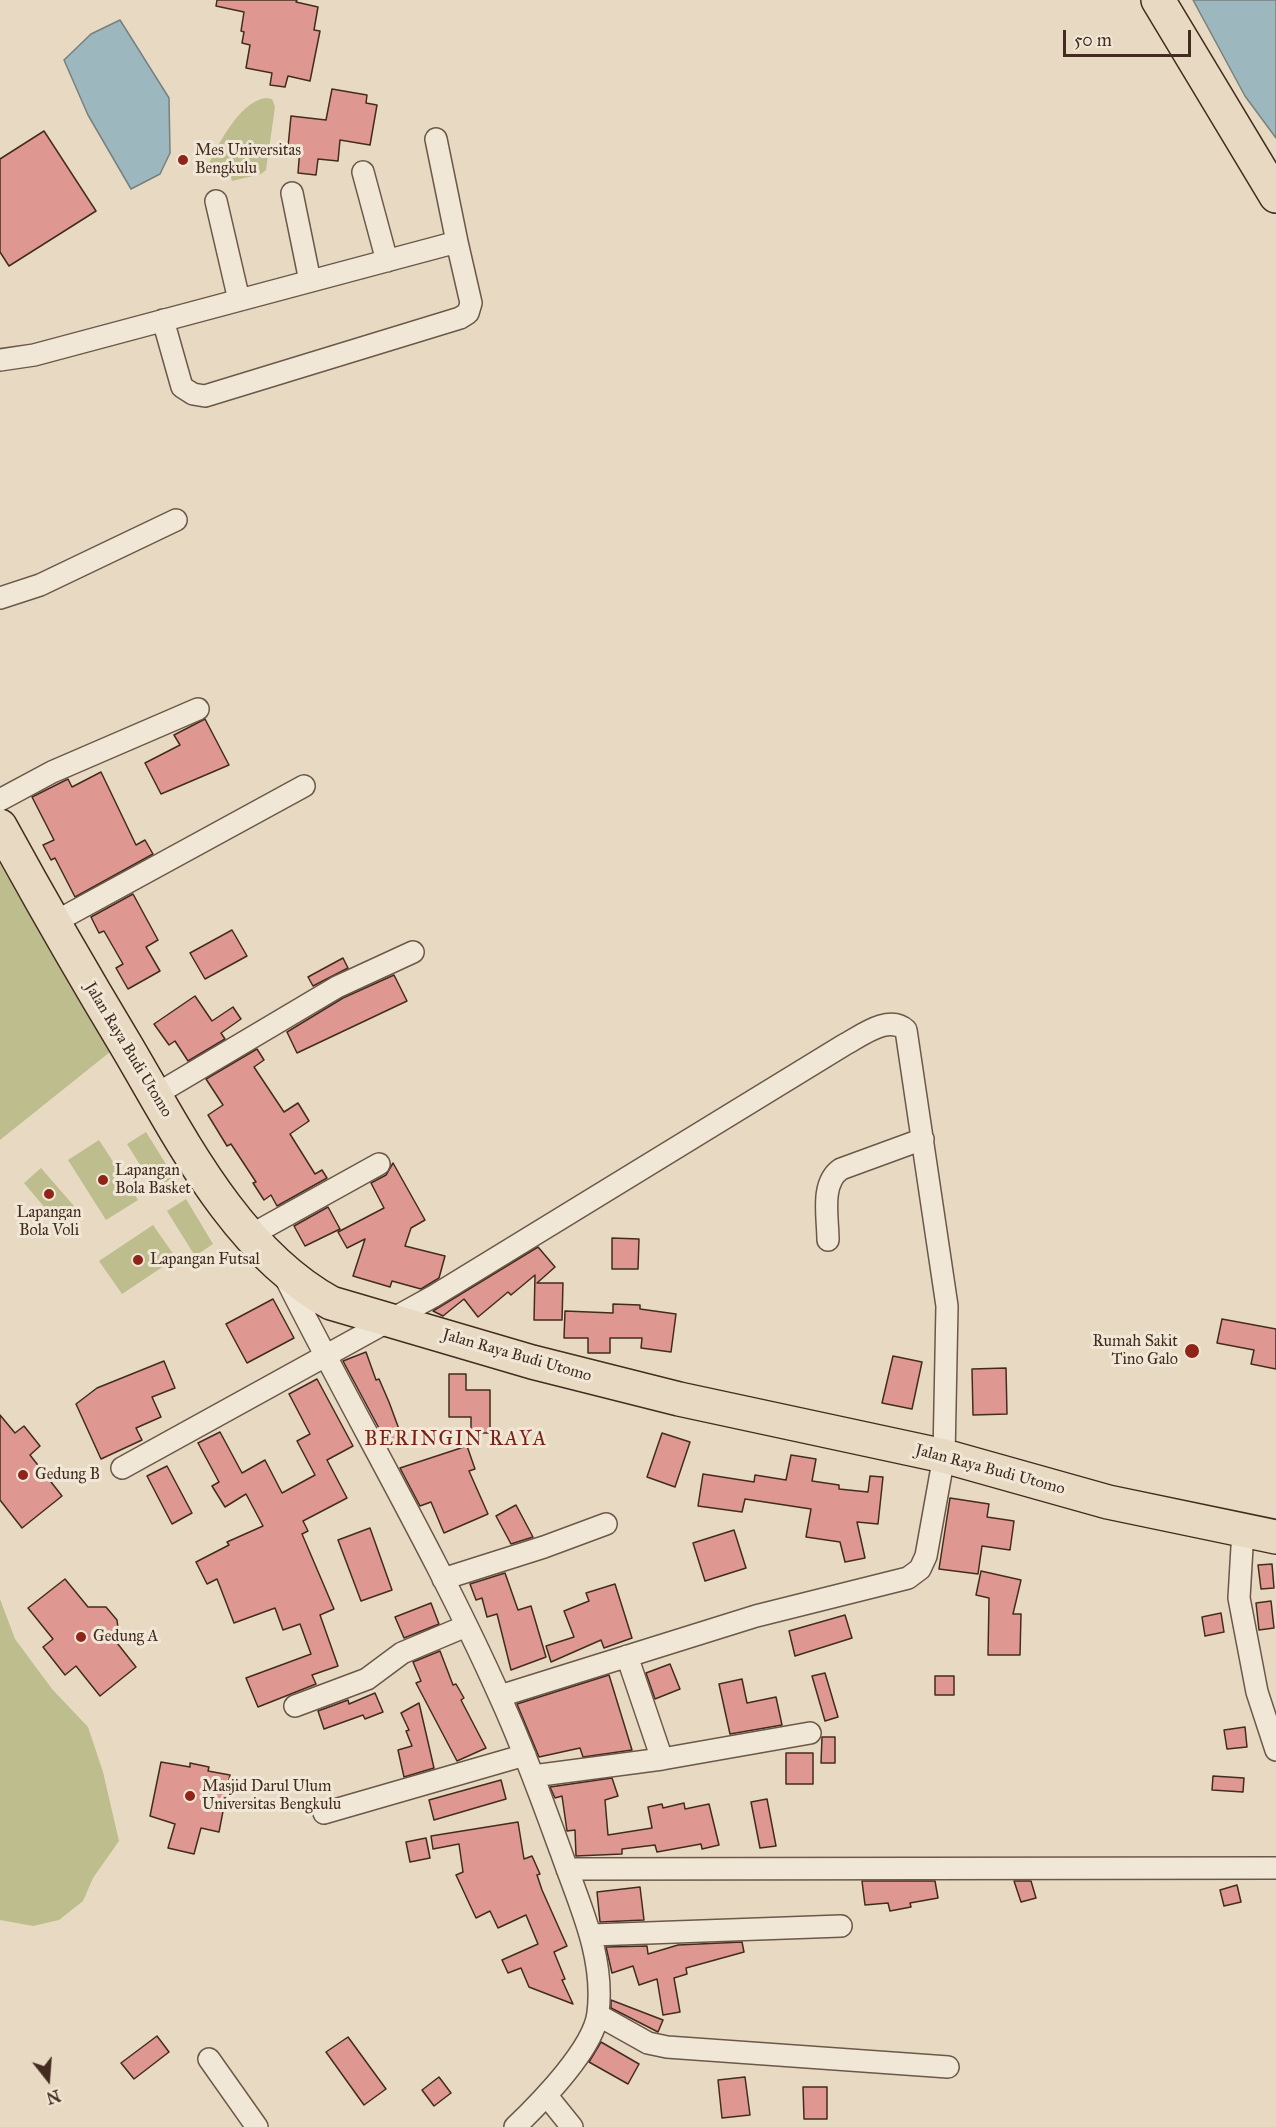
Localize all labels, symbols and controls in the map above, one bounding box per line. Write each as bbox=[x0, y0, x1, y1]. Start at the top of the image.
scale bar bbox=[1066, 18, 1194, 56]
text: 50 m bbox=[1074, 29, 1112, 51]
place label: Mes Universitas Bengkulu bbox=[195, 141, 301, 179]
marker: Mes Universitas Bengkulu bbox=[176, 153, 190, 167]
street label: Jalan Raya Budi Utomo bbox=[80, 979, 176, 1121]
place label: Lapangan Bola Basket bbox=[115, 1161, 191, 1199]
marker: Lapangan Bola Basket bbox=[96, 1173, 110, 1187]
marker: Lapangan Bola Voli bbox=[42, 1187, 56, 1201]
place label: Lapangan Bola Voli bbox=[17, 1203, 81, 1241]
place label: Lapangan Futsal bbox=[150, 1250, 260, 1270]
marker: Lapangan Futsal bbox=[131, 1253, 145, 1267]
street label: Jalan Raya Budi Utomo bbox=[440, 1326, 594, 1386]
place label: Rumah Sakit Tino Galo bbox=[1092, 1332, 1178, 1370]
marker: Rumah Sakit Tino Galo bbox=[1183, 1342, 1201, 1360]
district label: BERINGIN RAYA bbox=[364, 1428, 548, 1452]
street label: Jalan Raya Budi Utomo bbox=[913, 1441, 1067, 1499]
place label: Gedung B bbox=[35, 1465, 100, 1485]
marker: Gedung B bbox=[16, 1468, 30, 1482]
place label: Gedung A bbox=[93, 1627, 158, 1647]
marker: Gedung A bbox=[74, 1630, 88, 1644]
place label: Masjid Darul Ulum Universitas Bengkulu bbox=[202, 1777, 341, 1815]
marker: Masjid Darul Ulum Universitas Bengkulu bbox=[183, 1789, 197, 1803]
north arrow bbox=[18, 2049, 78, 2109]
text: N bbox=[44, 2086, 63, 2108]

